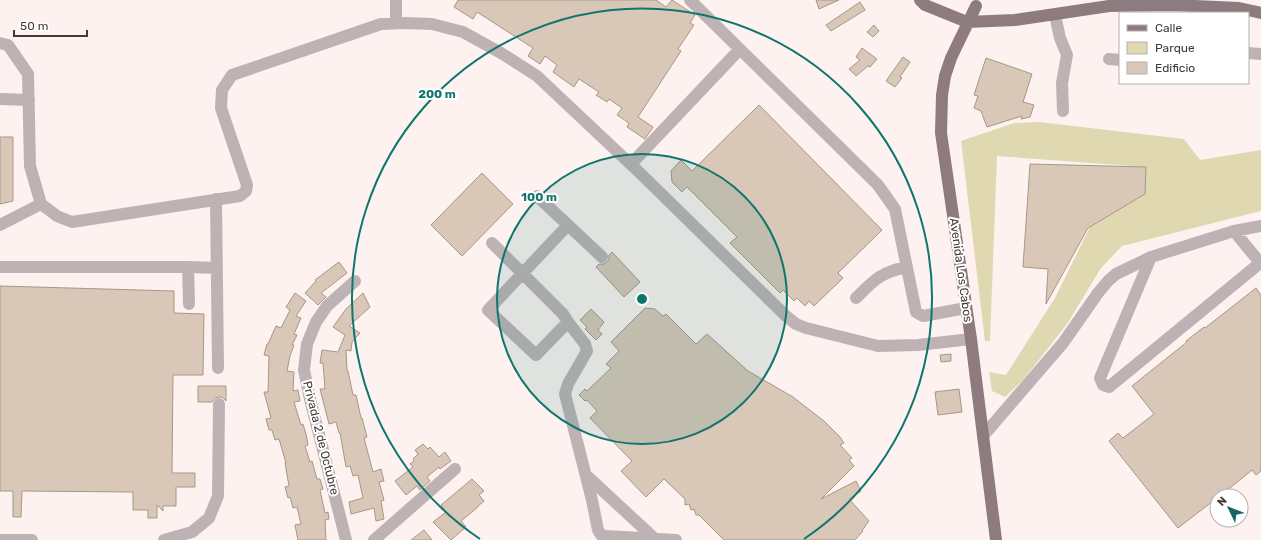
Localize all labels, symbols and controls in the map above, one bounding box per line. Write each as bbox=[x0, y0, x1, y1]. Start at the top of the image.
scale bar bbox=[14, 12, 87, 38]
legend bbox=[1119, 12, 1249, 84]
text: 50 m bbox=[20, 19, 48, 33]
text: Calle bbox=[1155, 21, 1182, 35]
text: Parque bbox=[1155, 41, 1195, 55]
text: Edificio bbox=[1155, 61, 1195, 75]
text: 200 m bbox=[418, 87, 456, 101]
text: 100 m bbox=[521, 190, 557, 204]
street label: Avenida Los Cabos bbox=[947, 217, 975, 323]
centre of rings bbox=[635, 292, 649, 306]
street label: Privada 2 de Octubre bbox=[300, 380, 342, 497]
north arrow bbox=[1209, 488, 1249, 528]
text: N bbox=[1215, 494, 1230, 509]

